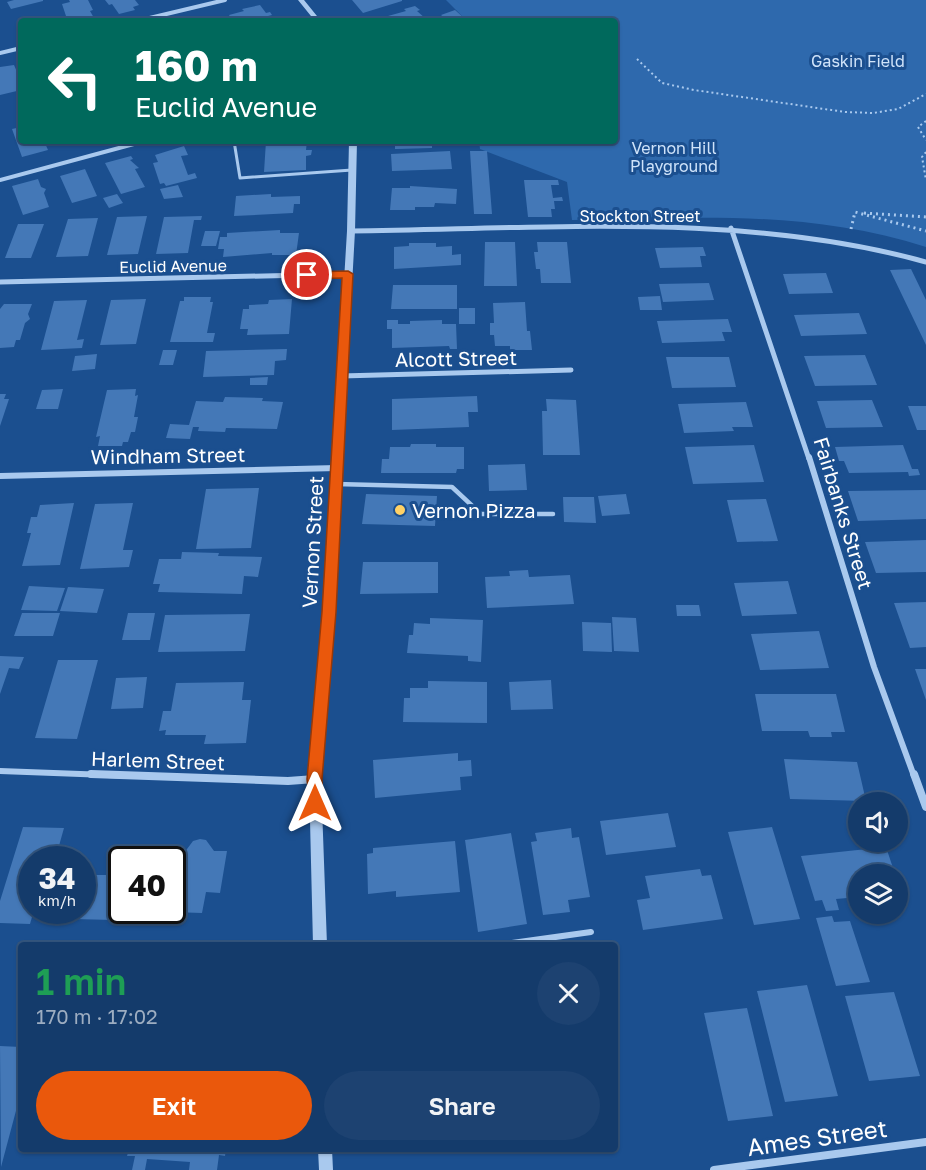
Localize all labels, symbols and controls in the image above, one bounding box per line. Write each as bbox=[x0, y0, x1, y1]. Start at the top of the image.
text: 160 m bbox=[135, 40, 258, 90]
icon: left bbox=[36, 42, 114, 120]
park label: Gaskin Field bbox=[811, 51, 905, 71]
text: Euclid Avenue bbox=[135, 91, 317, 123]
park label: Vernon Hill Playground bbox=[630, 138, 718, 176]
street label: Stockton Street bbox=[579, 206, 701, 226]
pin bbox=[281, 249, 332, 300]
street label: Euclid Avenue bbox=[119, 255, 227, 277]
icon: arrive bbox=[290, 258, 323, 291]
street label: Alcott Street bbox=[395, 345, 517, 371]
street label: Fairbanks Street bbox=[809, 434, 879, 592]
street label: Windham Street bbox=[90, 442, 246, 468]
street label: Vernon Street bbox=[297, 475, 327, 609]
place label: Vernon Pizza bbox=[412, 498, 536, 522]
marker: Vernon Pizza bbox=[393, 503, 407, 517]
street label: Harlem Street bbox=[91, 746, 225, 774]
position arrow bbox=[283, 771, 347, 835]
map controls bbox=[848, 792, 908, 924]
button: sound bbox=[848, 792, 908, 852]
speed limit sign: 40 bbox=[108, 846, 186, 924]
text: 34 bbox=[38, 860, 76, 896]
button: layers bbox=[848, 864, 908, 924]
text: km/h bbox=[38, 891, 76, 909]
text: 1 min bbox=[36, 960, 126, 1003]
button: close bbox=[537, 962, 600, 1025]
text: 170 m · 17:02 bbox=[36, 1004, 158, 1028]
button: Exit bbox=[36, 1071, 312, 1140]
button: Share bbox=[324, 1071, 600, 1140]
street label: Ames Street bbox=[745, 1113, 889, 1161]

